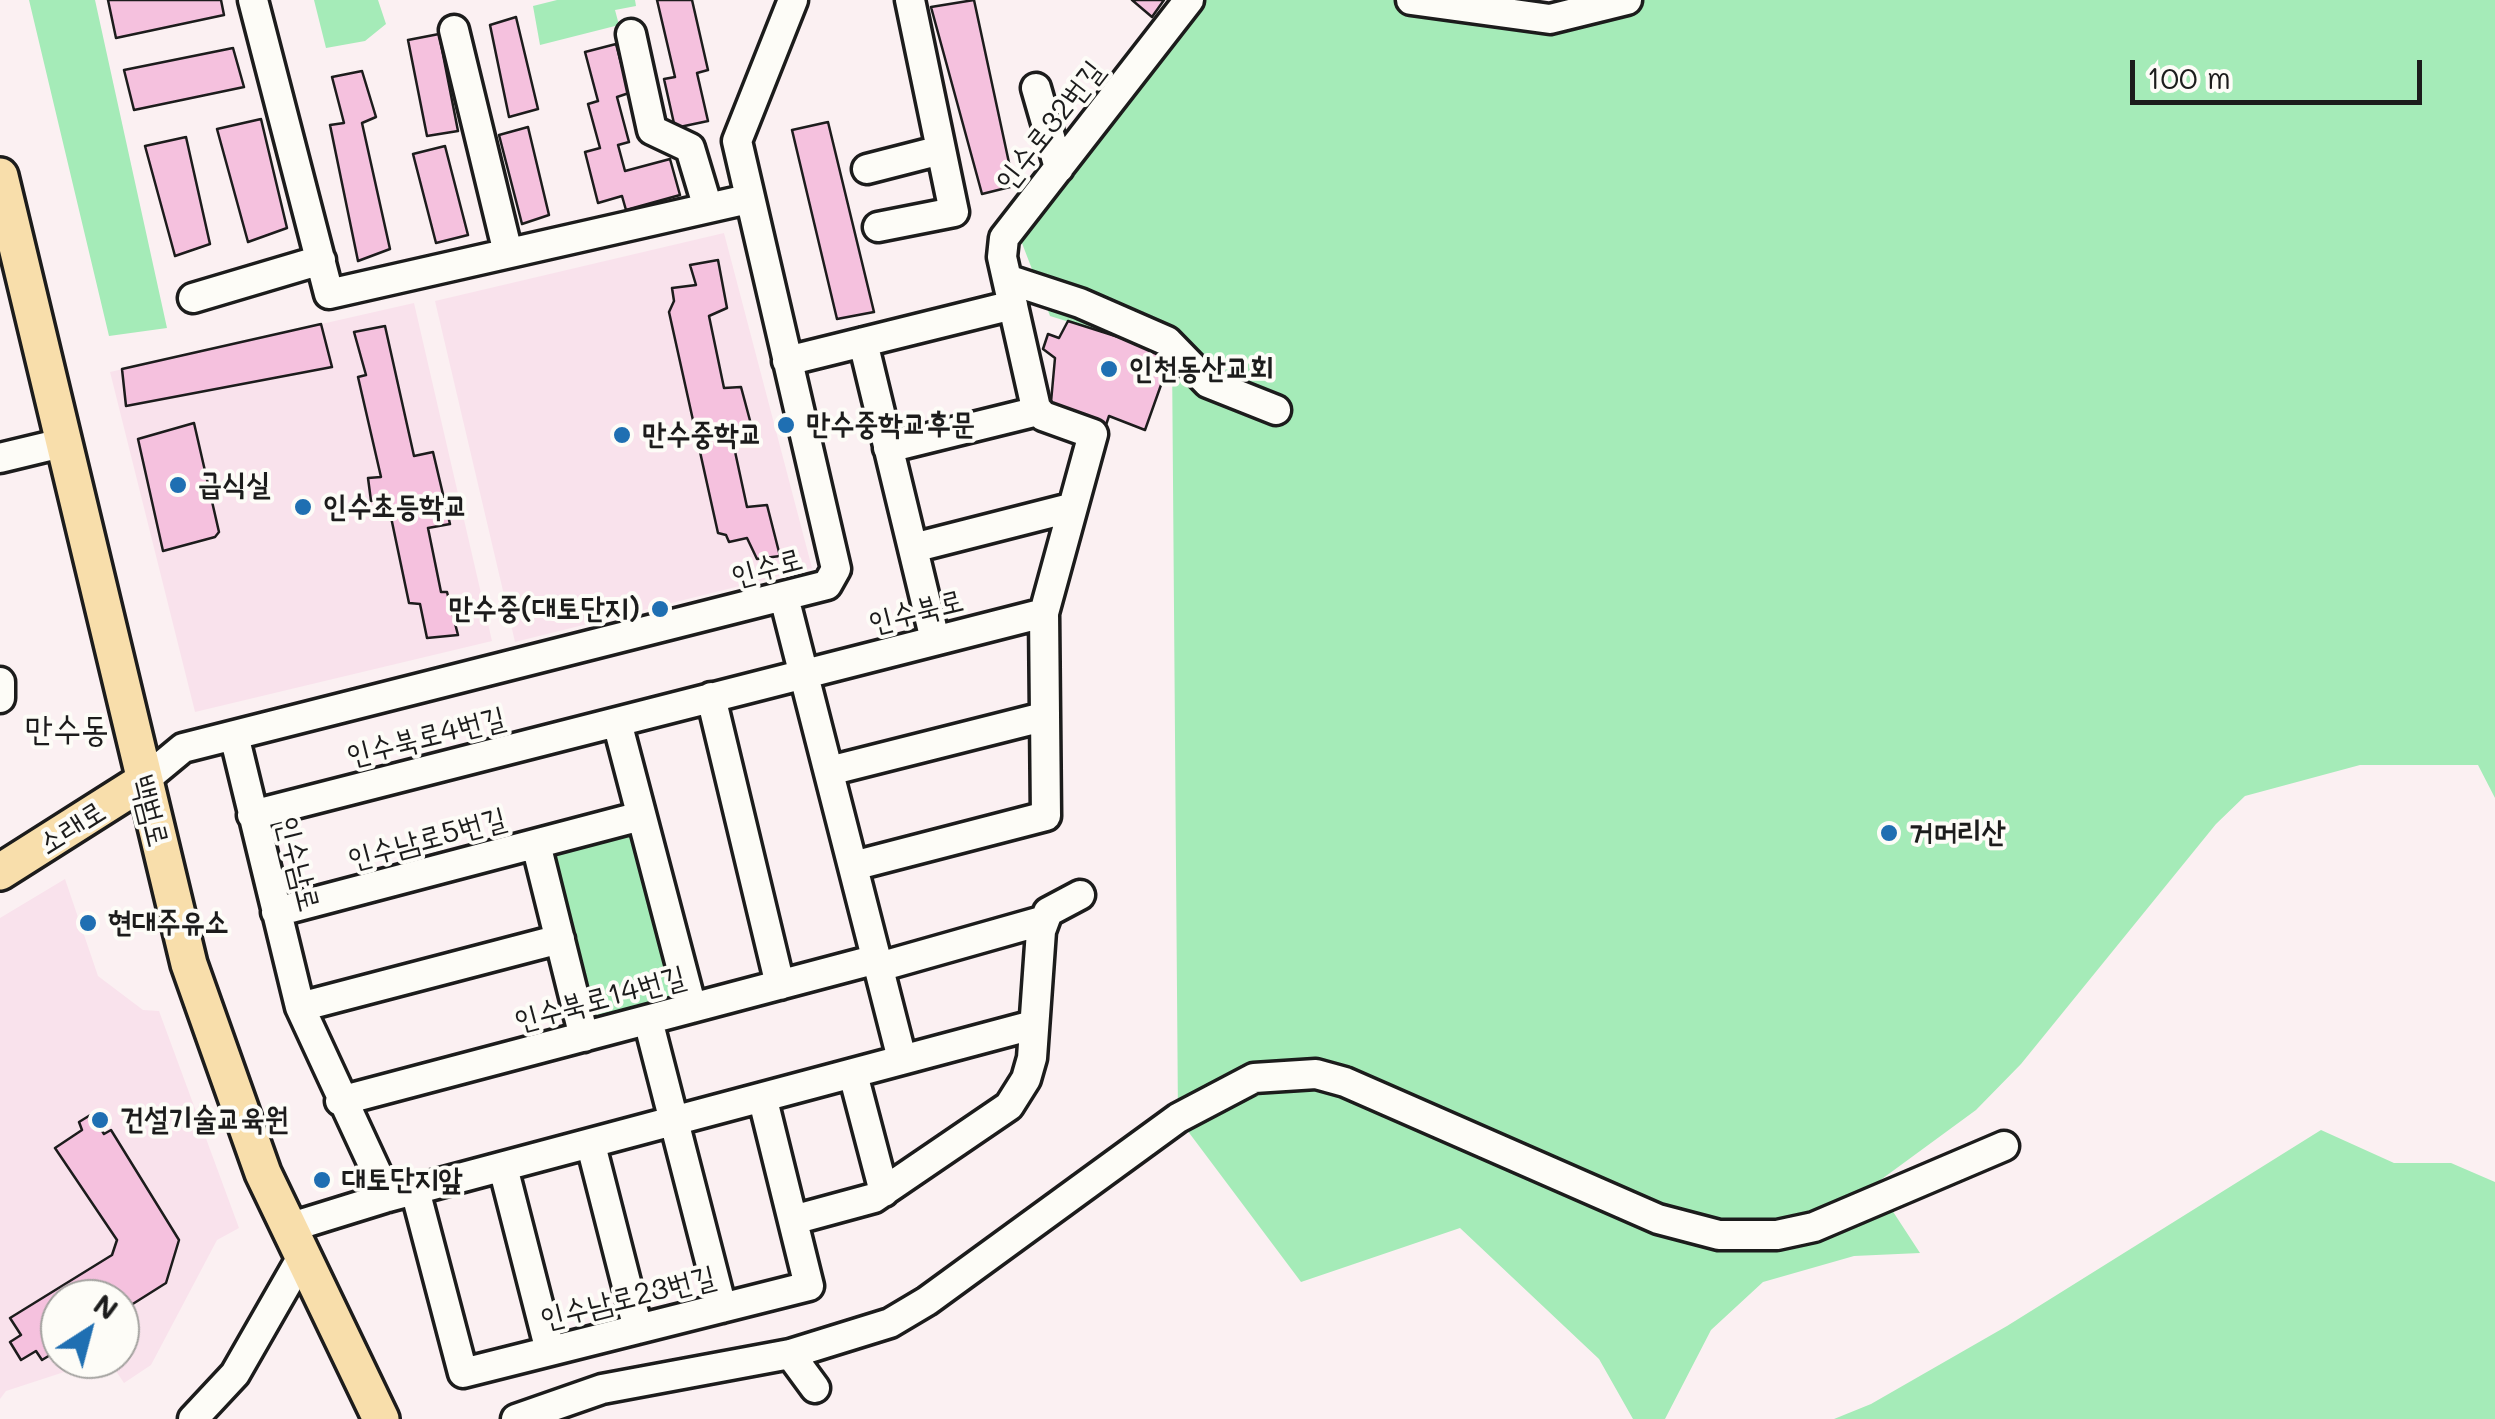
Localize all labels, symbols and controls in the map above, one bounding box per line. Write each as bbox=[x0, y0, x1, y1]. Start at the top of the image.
scale bar bbox=[2135, 40, 2428, 102]
street label: 인수로32번길 bbox=[988, 54, 1112, 198]
text: 100 m bbox=[2147, 57, 2231, 97]
place label: 인천동산교회 bbox=[1129, 351, 1274, 387]
marker: 인천동산교회 bbox=[1098, 358, 1120, 380]
place label: 만수중학교후문 bbox=[806, 407, 975, 443]
marker: 만수중학교후문 bbox=[775, 414, 797, 436]
place label: 만수중학교 bbox=[642, 417, 763, 453]
marker: 만수중학교 bbox=[611, 424, 633, 446]
place label: 급식실 bbox=[198, 467, 270, 503]
marker: 급식실 bbox=[167, 474, 189, 496]
place label: 인수초등학교 bbox=[323, 489, 468, 525]
marker: 인수초등학교 bbox=[292, 496, 314, 518]
street label: 인수로 bbox=[727, 541, 807, 595]
street label: 인수북로 bbox=[865, 583, 967, 641]
place label: 만수중(대토단지) bbox=[448, 591, 640, 627]
marker: 만수중(대토단지) bbox=[649, 598, 671, 620]
street label: 인수북로4번길 bbox=[343, 700, 509, 774]
district label: 만수동 bbox=[25, 709, 109, 751]
street label: 백범로 bbox=[124, 772, 176, 850]
street label: 소래로 bbox=[32, 794, 112, 862]
street label: 인수남로5번길 bbox=[344, 801, 510, 877]
street label: 인수남로 bbox=[269, 813, 327, 915]
place label: 거머리산 bbox=[1909, 815, 2006, 851]
marker: 거머리산 bbox=[1878, 822, 1900, 844]
place label: 현대주유소 bbox=[108, 905, 229, 941]
marker: 현대주유소 bbox=[77, 912, 99, 934]
street label: 인수북로14번길 bbox=[510, 959, 690, 1039]
place label: 건설기술교육원 bbox=[120, 1102, 289, 1138]
marker: 건설기술교육원 bbox=[89, 1109, 111, 1131]
place label: 대토단지앞 bbox=[342, 1162, 463, 1198]
marker: 대토단지앞 bbox=[311, 1169, 333, 1191]
street label: 인수남로23번길 bbox=[537, 1259, 719, 1337]
north arrow bbox=[40, 1279, 140, 1379]
text: N bbox=[87, 1286, 126, 1327]

